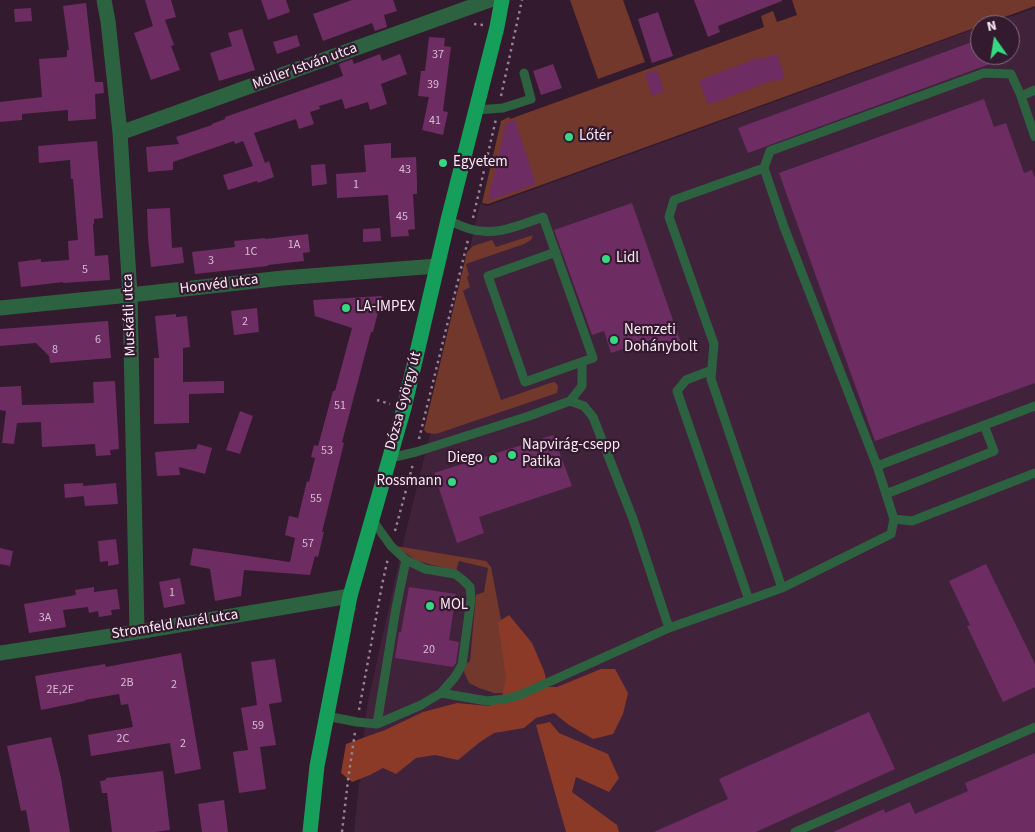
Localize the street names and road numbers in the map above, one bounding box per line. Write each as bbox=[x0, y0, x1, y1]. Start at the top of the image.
street label: Möller István utca bbox=[250, 40, 360, 94]
street label: Honvéd utca bbox=[179, 271, 259, 299]
street label: Muskátli utca bbox=[120, 273, 140, 357]
street label: Dózsa György út bbox=[382, 350, 426, 452]
street label: Stromfeld Aurél utca bbox=[110, 606, 240, 644]

